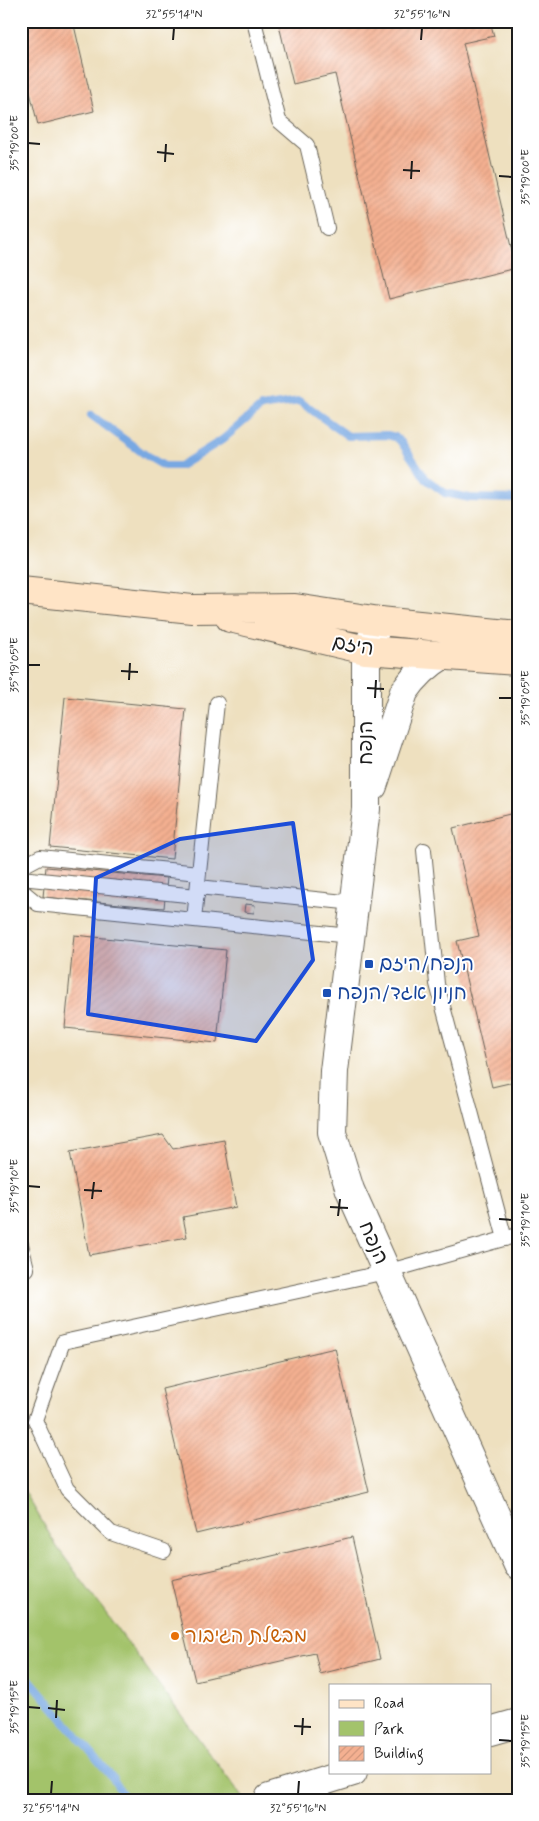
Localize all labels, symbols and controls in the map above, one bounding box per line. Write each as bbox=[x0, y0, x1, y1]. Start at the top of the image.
text: 32°55'14"N bbox=[146, 7, 202, 23]
text: 32°55'16"N bbox=[394, 7, 450, 23]
text: 35°19'00"E bbox=[7, 115, 23, 171]
text: 35°19'00"E bbox=[518, 149, 534, 205]
street label: היזם bbox=[330, 629, 376, 663]
text: 35°19'05"E bbox=[7, 637, 23, 693]
text: 35°19'05"E bbox=[518, 670, 534, 726]
street label: הנפח bbox=[353, 721, 380, 765]
place label: הנפח/היזם bbox=[379, 951, 474, 978]
marker: הנפח/היזם bbox=[363, 958, 375, 970]
place label: חניון אגד/הנפח bbox=[337, 980, 467, 1007]
marker: חניון אגד/הנפח bbox=[321, 987, 333, 999]
text: 35°19'10"E bbox=[7, 1159, 23, 1213]
text: 35°19'10"E bbox=[518, 1193, 534, 1247]
street label: הנפח bbox=[352, 1217, 394, 1269]
place label: מבשלת הגיבור bbox=[185, 1623, 307, 1650]
marker: מבשלת הגיבור bbox=[169, 1630, 181, 1642]
text: 35°19'15"E bbox=[7, 1680, 23, 1734]
legend bbox=[329, 1684, 492, 1774]
text: Road bbox=[374, 1694, 404, 1714]
text: 35°19'15"E bbox=[518, 1714, 534, 1768]
text: Park bbox=[374, 1720, 404, 1740]
text: Building bbox=[374, 1744, 424, 1765]
text: 32°55'14"N bbox=[23, 1801, 79, 1817]
text: 32°55'16"N bbox=[270, 1801, 326, 1817]

